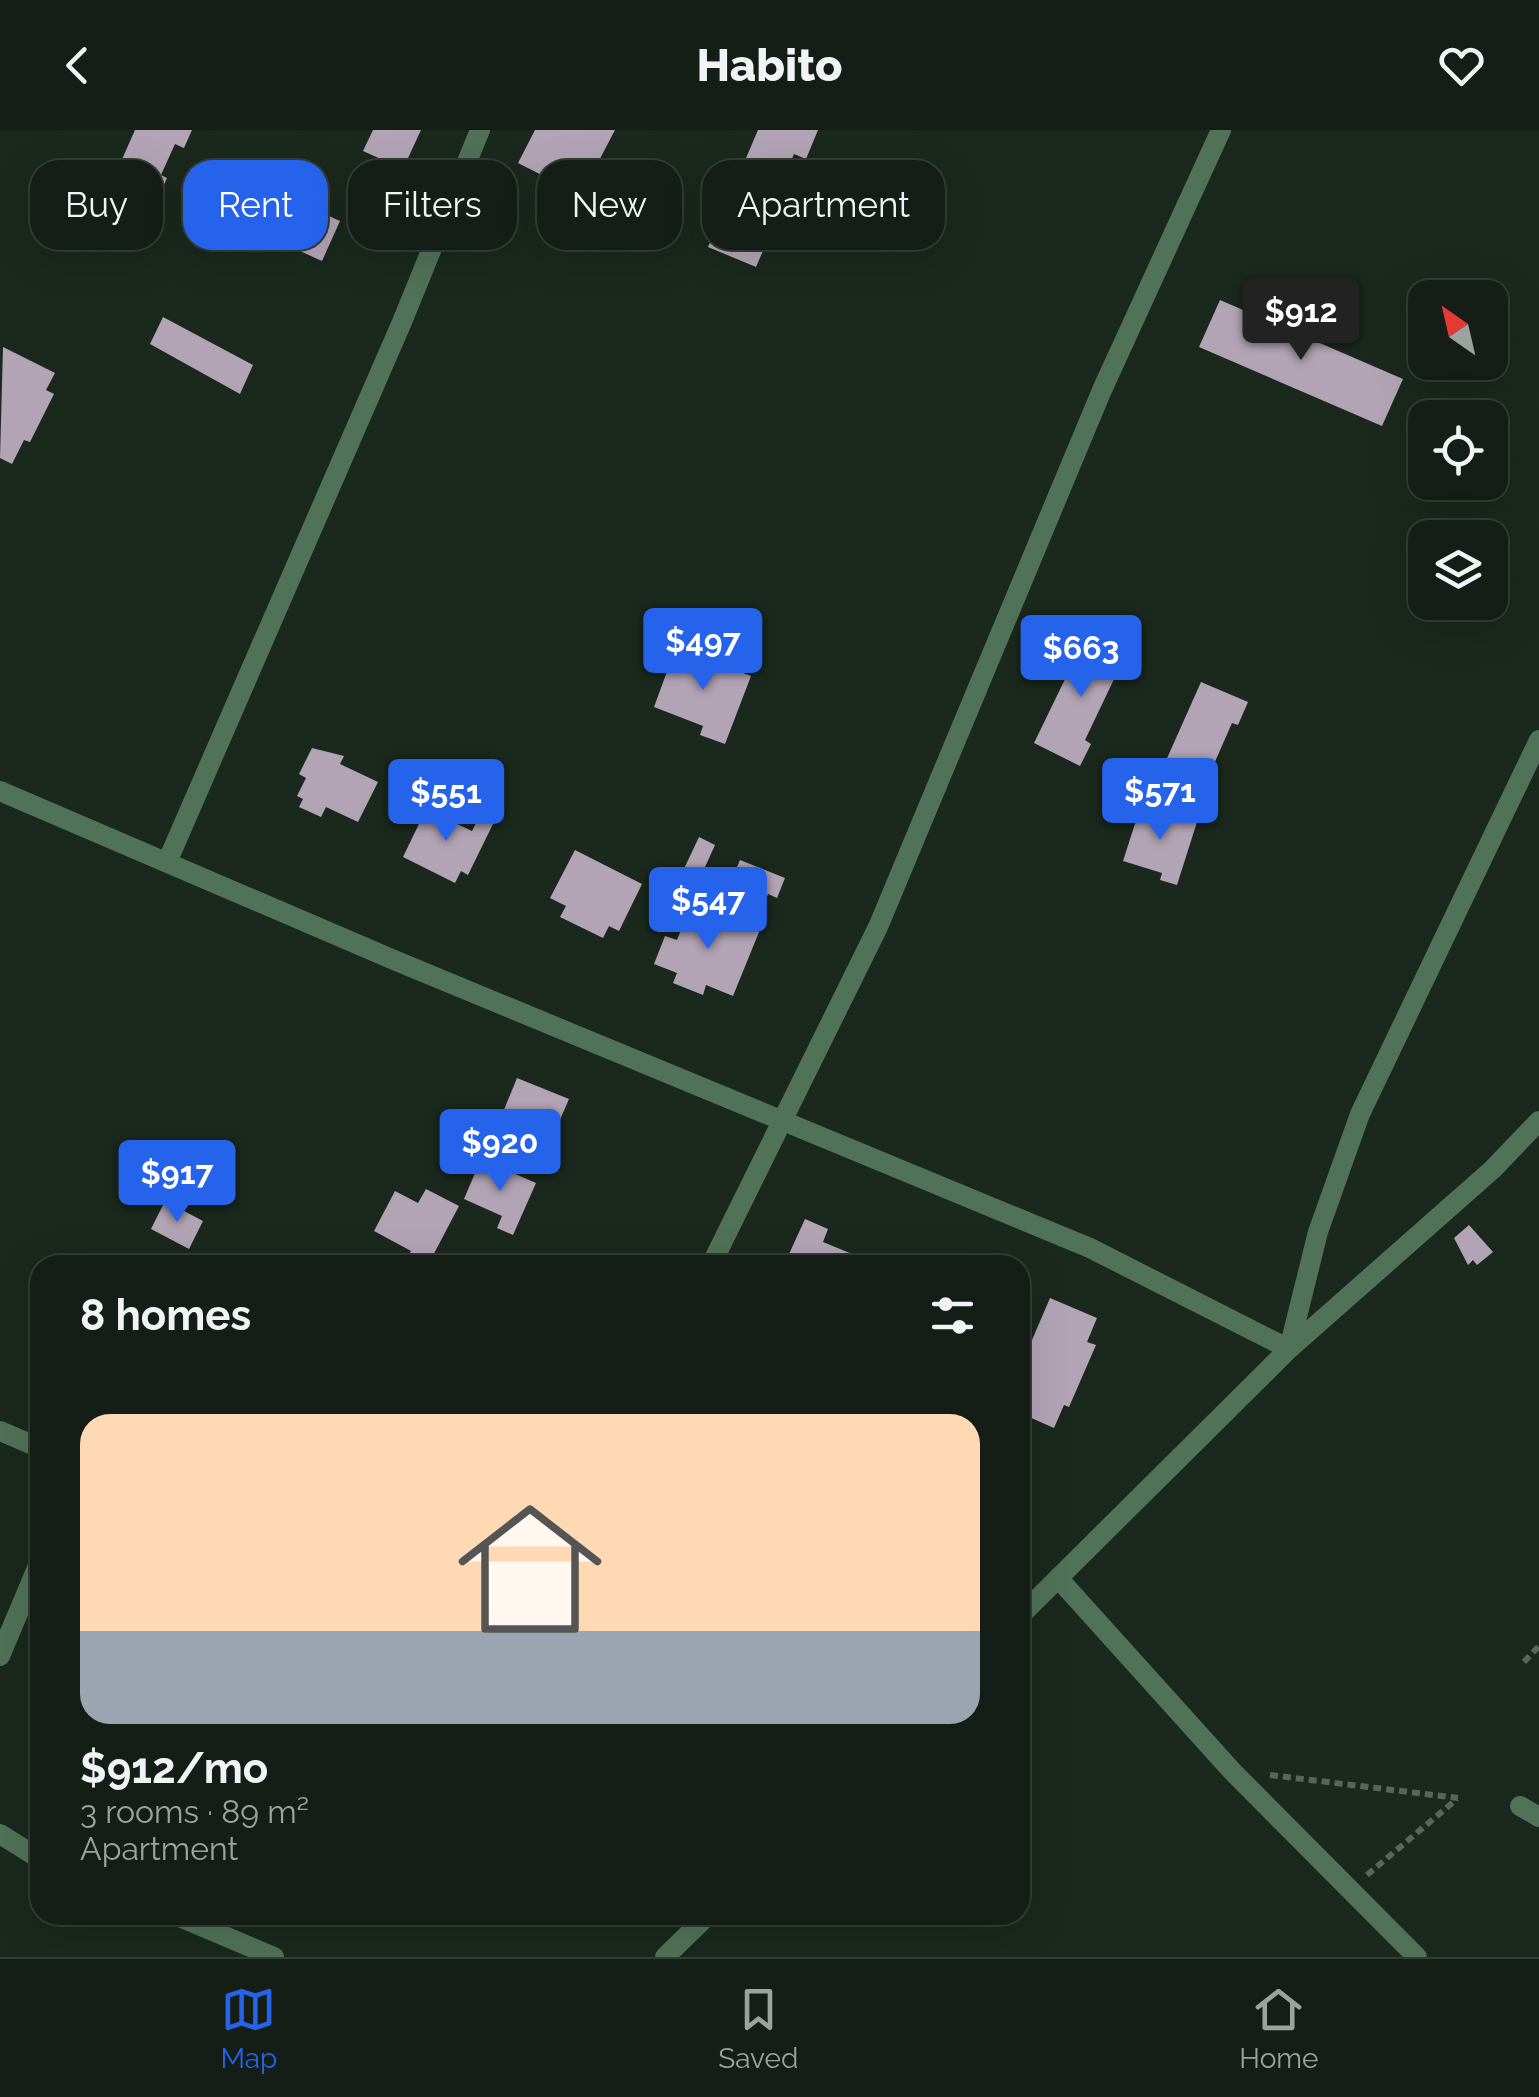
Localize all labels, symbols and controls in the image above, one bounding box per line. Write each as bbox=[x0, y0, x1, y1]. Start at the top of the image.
icon: back bbox=[50, 38, 105, 93]
icon: heart bbox=[1434, 38, 1489, 93]
text: Habito bbox=[697, 39, 842, 92]
chip: Buy bbox=[30, 160, 163, 250]
chip: Rent bbox=[183, 160, 328, 250]
chip: Filters bbox=[348, 160, 517, 250]
chip: New bbox=[537, 160, 682, 250]
chip: Apartment bbox=[702, 160, 945, 250]
pin: $912 bbox=[1242, 278, 1360, 363]
north arrow bbox=[1408, 280, 1508, 380]
map controls bbox=[1408, 280, 1508, 620]
text: $912 bbox=[1265, 292, 1338, 329]
button: locate bbox=[1408, 400, 1508, 500]
button: layers bbox=[1408, 520, 1508, 620]
pin: $497 bbox=[644, 608, 762, 693]
pin: $663 bbox=[1022, 615, 1140, 700]
text: $497 bbox=[665, 622, 741, 659]
text: $663 bbox=[1043, 629, 1119, 666]
pin: $571 bbox=[1101, 758, 1219, 843]
pin: $551 bbox=[387, 759, 505, 844]
text: $571 bbox=[1124, 772, 1196, 809]
text: $551 bbox=[410, 773, 482, 810]
pin: $547 bbox=[649, 867, 767, 952]
text: $547 bbox=[671, 881, 745, 918]
pin: $920 bbox=[441, 1109, 559, 1194]
text: $920 bbox=[462, 1123, 538, 1160]
pin: $917 bbox=[118, 1140, 236, 1225]
text: $917 bbox=[141, 1154, 213, 1191]
icon: filters bbox=[925, 1288, 980, 1343]
text: 8 homes bbox=[80, 1291, 251, 1340]
icon: home bbox=[440, 1479, 620, 1659]
text: $912/mo bbox=[80, 1744, 268, 1793]
text: 3 rooms · 89 m² bbox=[80, 1793, 309, 1830]
text: Apartment bbox=[80, 1830, 238, 1867]
tab: Map bbox=[220, 1982, 277, 2075]
tab: Saved bbox=[718, 1982, 798, 2075]
tab: Home bbox=[1239, 1982, 1319, 2075]

